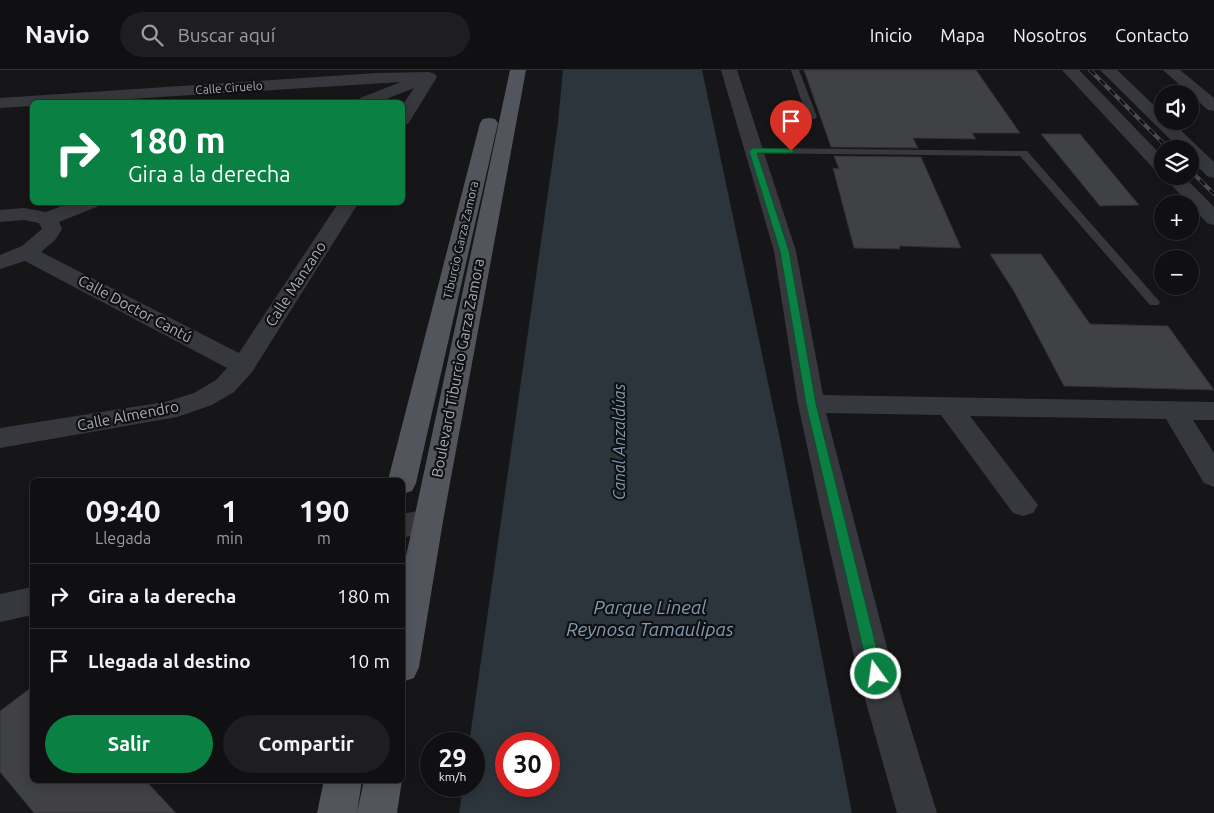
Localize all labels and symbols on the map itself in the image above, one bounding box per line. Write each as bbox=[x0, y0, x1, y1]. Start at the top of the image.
street label: Calle Ciruelo bbox=[195, 79, 263, 96]
pin bbox=[770, 100, 812, 151]
street label: Tiburcio Garza Zamora bbox=[441, 180, 480, 300]
street label: Calle Manzano bbox=[262, 238, 329, 329]
street label: Boulevard Tiburcio Garza Zamora bbox=[428, 257, 487, 479]
street label: Calle Doctor Cantú bbox=[75, 271, 195, 346]
water label: Canal Anzaldúas bbox=[610, 384, 628, 500]
street label: Calle Almendro bbox=[76, 397, 180, 434]
water label: Parque Lineal Reynosa Tamaulipas bbox=[566, 596, 734, 640]
position arrow bbox=[849, 647, 901, 699]
speed limit sign: 30 bbox=[495, 732, 560, 797]

